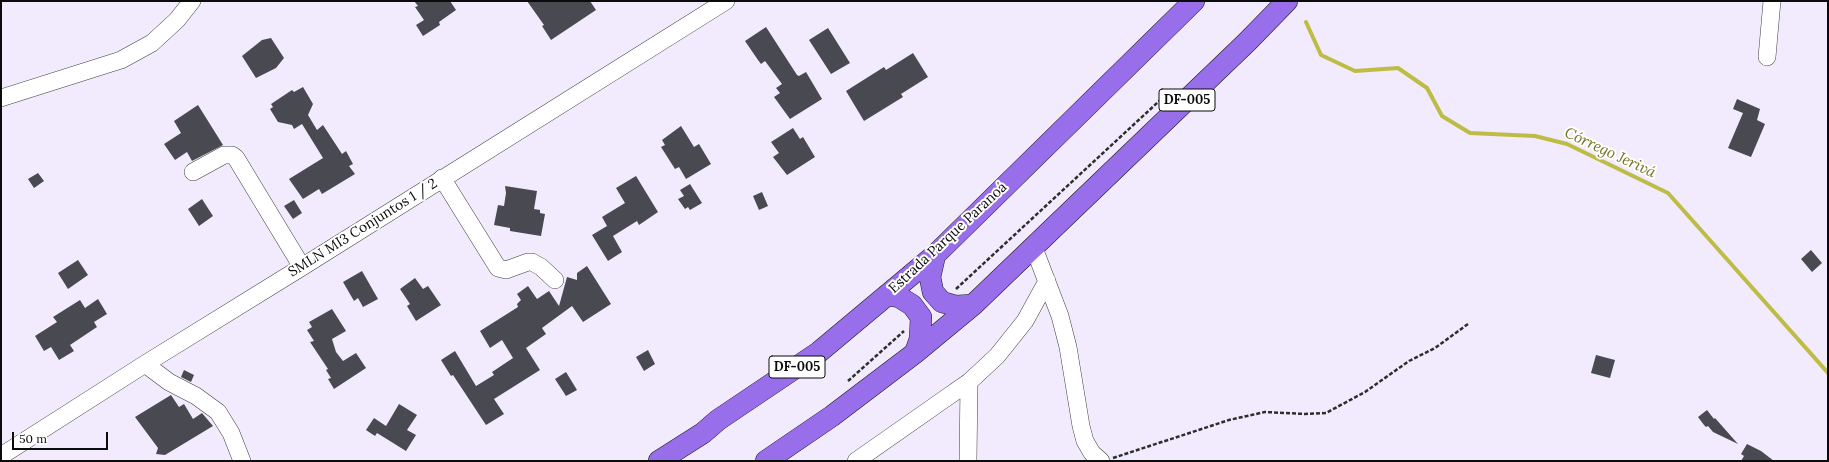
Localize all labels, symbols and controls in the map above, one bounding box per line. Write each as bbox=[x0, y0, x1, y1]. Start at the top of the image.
road number: DF-005 bbox=[1159, 89, 1215, 111]
water label: Córrego Jerivá bbox=[1562, 124, 1658, 182]
street label: SMLN MI3 Conjuntos 1 / 2 bbox=[285, 175, 441, 281]
street label: Estrada Parque Paranoá bbox=[886, 179, 1010, 297]
road number: DF-005 bbox=[769, 356, 825, 378]
scale bar bbox=[14, 424, 110, 450]
text: 50 m bbox=[19, 431, 47, 446]

